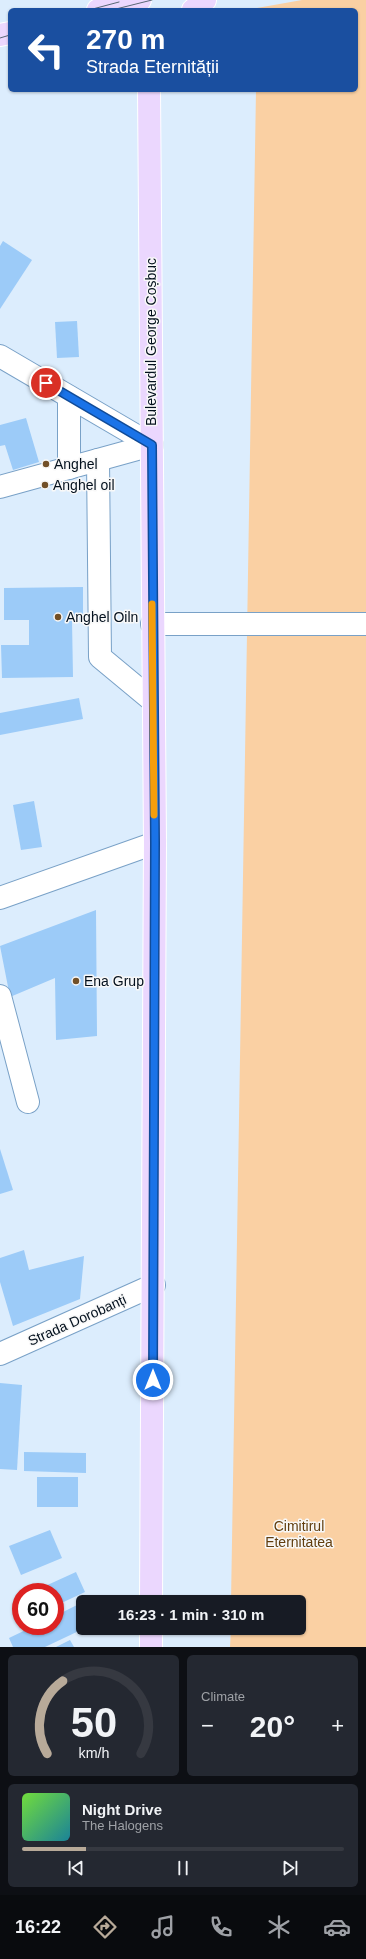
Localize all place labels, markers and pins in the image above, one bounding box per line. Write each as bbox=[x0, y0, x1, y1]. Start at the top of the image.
pin bbox=[29, 366, 63, 400]
place label: Anghel bbox=[54, 456, 98, 472]
marker: Anghel bbox=[41, 459, 51, 469]
place label: Anghel oil bbox=[53, 477, 115, 493]
marker: Anghel oil bbox=[40, 480, 50, 490]
place label: Anghel Oiln bbox=[66, 609, 138, 625]
marker: Anghel Oiln bbox=[53, 612, 63, 622]
place label: Ena Grup bbox=[84, 973, 144, 989]
marker: Ena Grup bbox=[71, 976, 81, 986]

